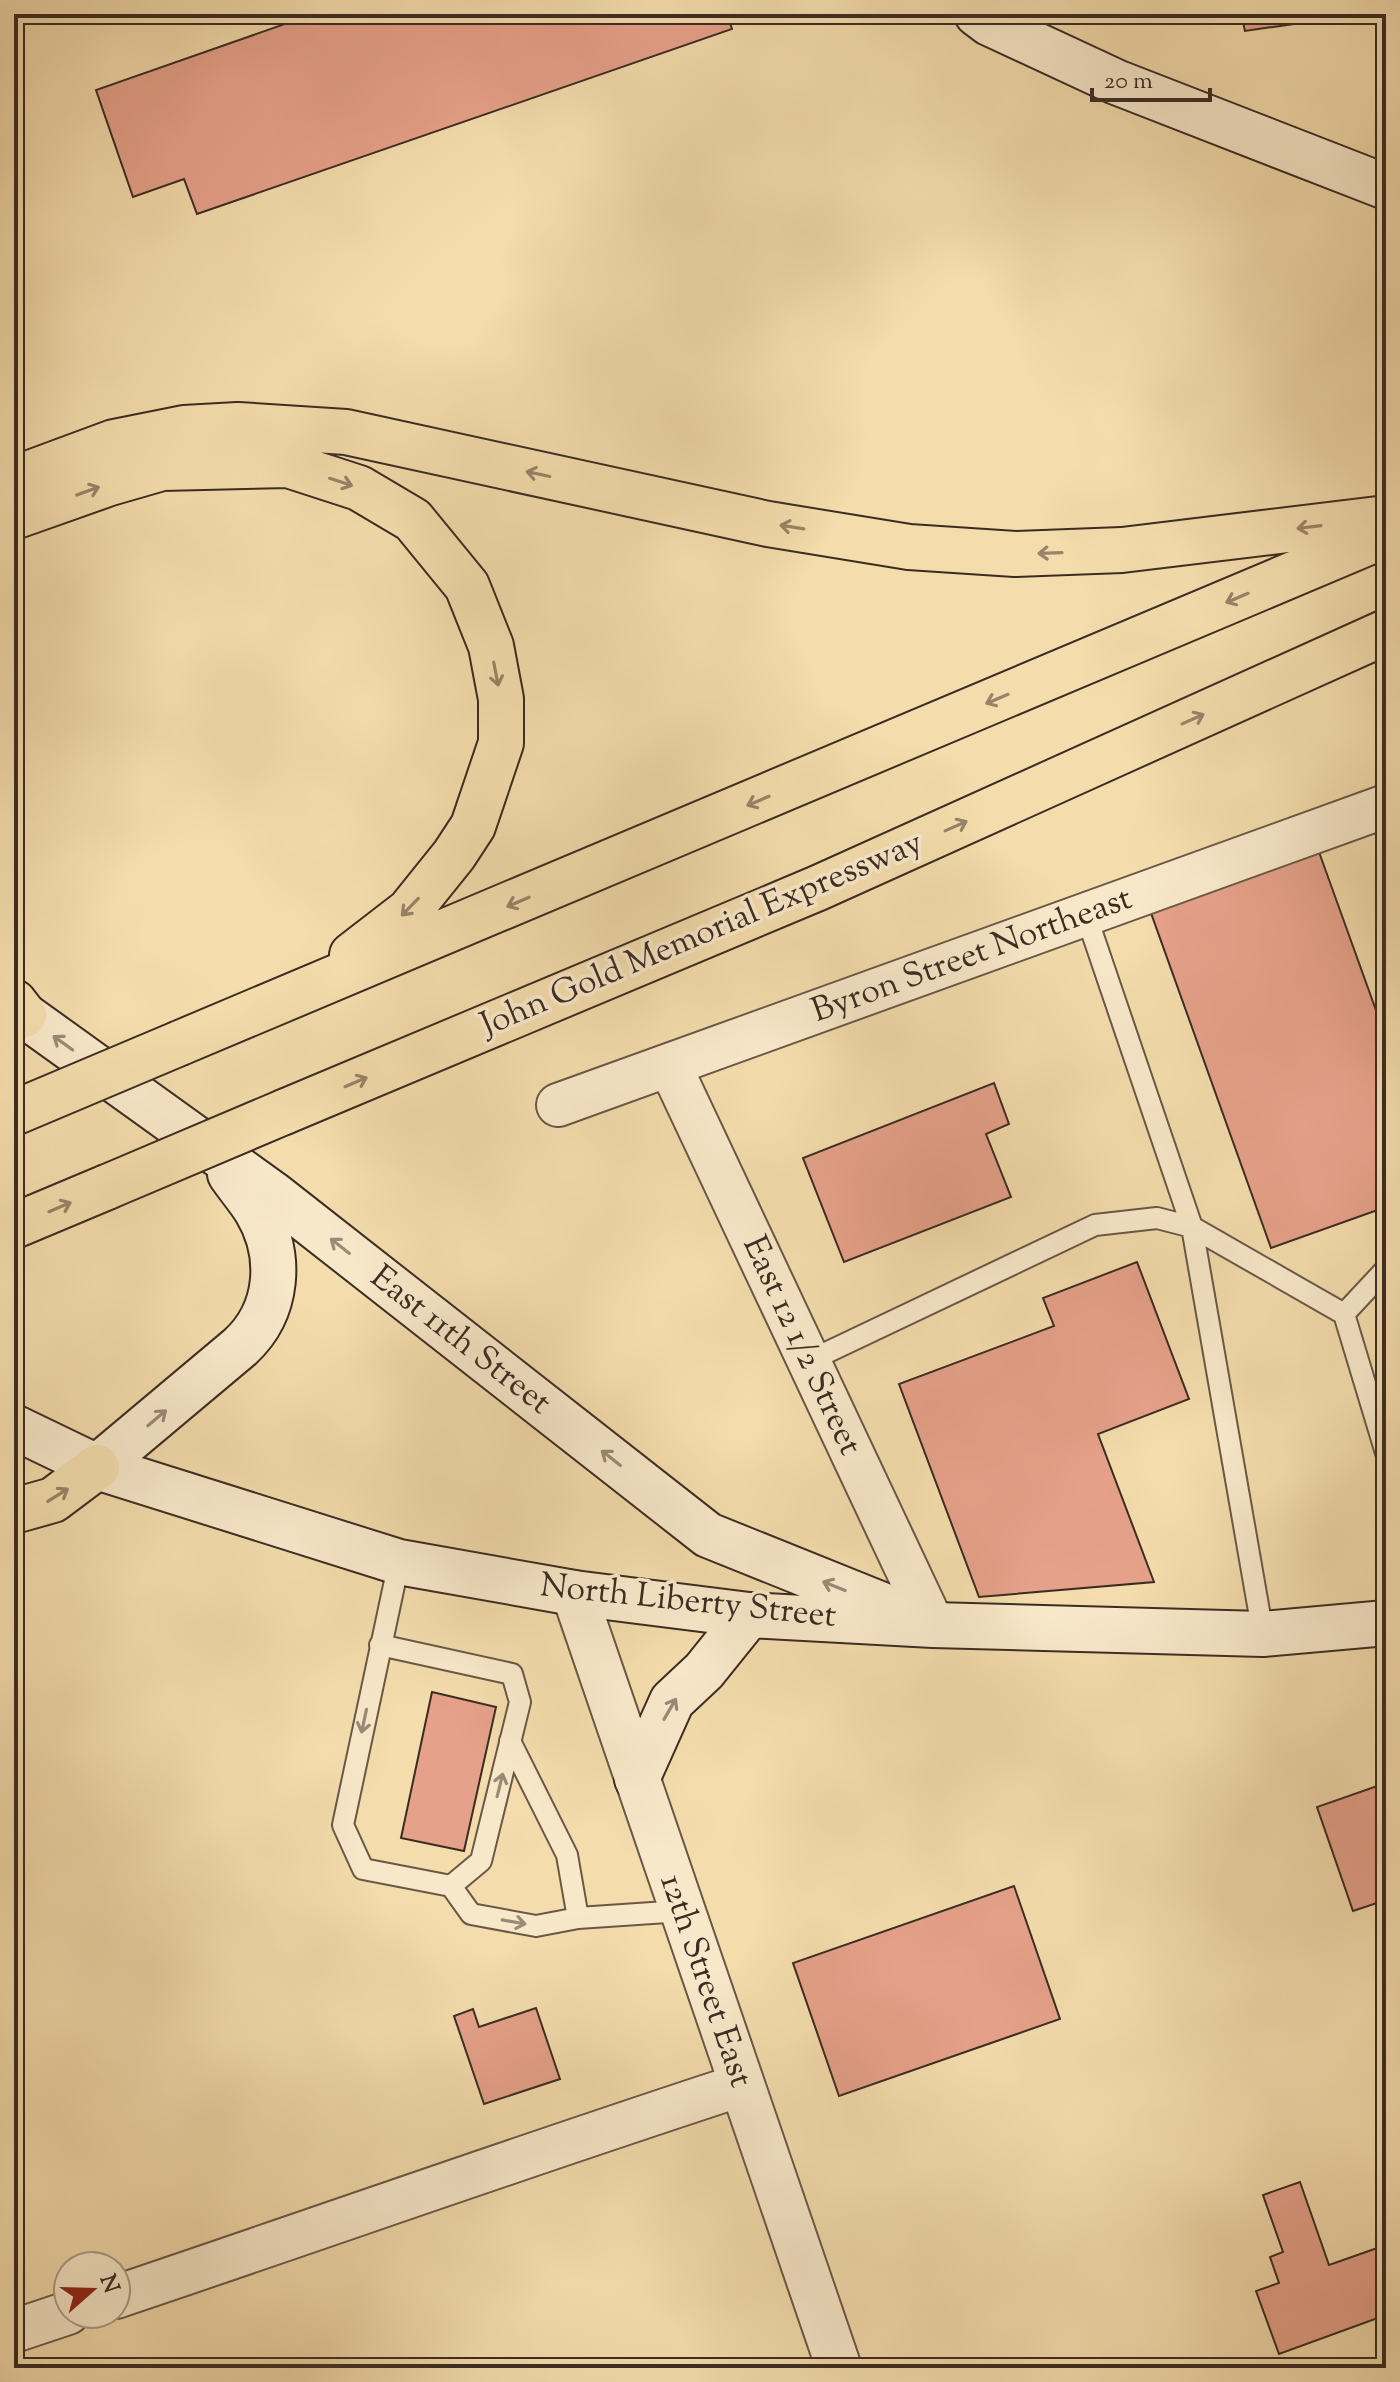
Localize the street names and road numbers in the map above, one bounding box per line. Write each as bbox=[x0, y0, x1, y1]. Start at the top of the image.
street label: John Gold Memorial Expressway bbox=[472, 819, 931, 1051]
street label: Byron Street Northeast bbox=[805, 875, 1139, 1037]
street label: East 12 1/2 Street bbox=[729, 1228, 873, 1464]
street label: East 11th Street bbox=[359, 1255, 561, 1428]
street label: North Liberty Street bbox=[538, 1562, 839, 1642]
street label: 12th Street East bbox=[646, 1868, 764, 2094]

